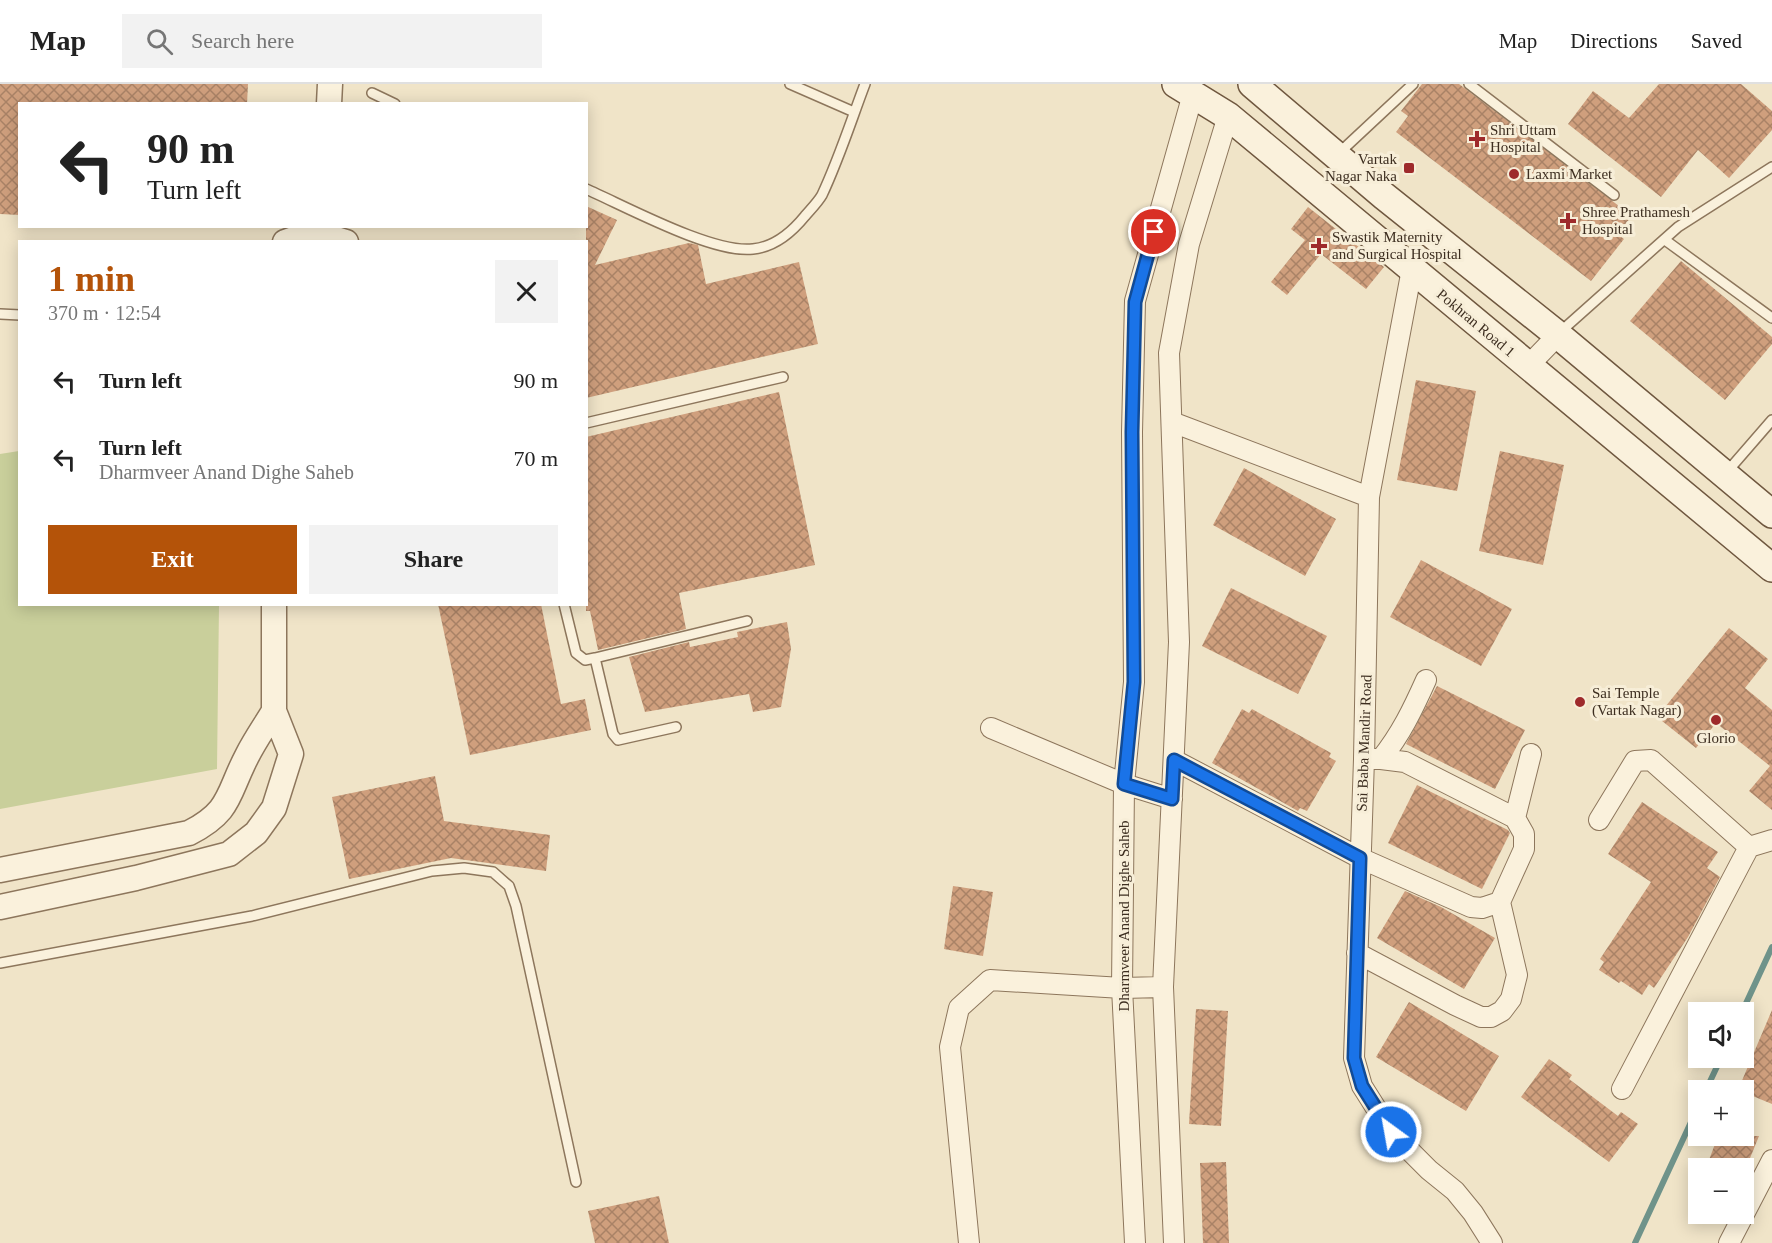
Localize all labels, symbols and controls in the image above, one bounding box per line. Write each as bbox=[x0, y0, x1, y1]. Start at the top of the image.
search box bbox=[122, 14, 542, 68]
text: Map bbox=[30, 25, 86, 56]
icon: search bbox=[143, 25, 176, 58]
text: Search here bbox=[191, 28, 294, 53]
text: Map bbox=[1499, 29, 1537, 53]
text: Directions bbox=[1570, 29, 1658, 53]
text: Saved bbox=[1691, 29, 1742, 53]
place label: Shri Uttam Hospital bbox=[1490, 122, 1557, 155]
icon: left bbox=[48, 126, 126, 204]
text: 90 m bbox=[147, 126, 235, 172]
marker: Shri Uttam Hospital bbox=[1468, 130, 1486, 148]
place label: Vartak Nagar Naka bbox=[1325, 151, 1397, 184]
marker: Vartak Nagar Naka bbox=[1402, 161, 1416, 175]
place label: Laxmi Market bbox=[1526, 166, 1613, 182]
marker: Laxmi Market bbox=[1507, 167, 1521, 181]
text: Turn left bbox=[147, 175, 241, 205]
place label: Shree Prathamesh Hospital bbox=[1582, 204, 1690, 237]
pin bbox=[1128, 206, 1179, 257]
marker: Shree Prathamesh Hospital bbox=[1559, 212, 1577, 230]
icon: arrive bbox=[1137, 215, 1170, 248]
place label: Swastik Maternity and Surgical Hospital bbox=[1332, 229, 1462, 262]
marker: Swastik Maternity and Surgical Hospital bbox=[1310, 237, 1328, 255]
text: 1 min bbox=[48, 259, 135, 299]
button: close bbox=[495, 260, 558, 323]
street label: Pokhran Road 1 bbox=[1434, 286, 1518, 360]
text: 370 m · 12:54 bbox=[48, 302, 161, 324]
icon: left bbox=[48, 365, 81, 398]
text: Turn left bbox=[99, 368, 182, 393]
text: 90 m bbox=[513, 368, 558, 393]
text: Turn left bbox=[99, 435, 182, 460]
icon: left bbox=[48, 443, 81, 476]
text: 70 m bbox=[513, 446, 558, 471]
text: Dharmveer Anand Dighe Saheb bbox=[99, 461, 354, 483]
button: Exit bbox=[48, 525, 297, 594]
button: Share bbox=[309, 525, 558, 594]
street label: Sai Baba Mandir Road bbox=[1354, 674, 1374, 812]
place label: Sai Temple (Vartak Nagar) bbox=[1592, 685, 1682, 719]
marker: Sai Temple (Vartak Nagar) bbox=[1573, 695, 1587, 709]
marker: Glorio bbox=[1709, 713, 1723, 727]
place label: Glorio bbox=[1696, 730, 1736, 746]
street label: Dharmveer Anand Dighe Saheb bbox=[1116, 820, 1132, 1012]
map controls bbox=[1688, 1002, 1754, 1224]
button: sound bbox=[1688, 1002, 1754, 1068]
button: + bbox=[1688, 1080, 1754, 1146]
position arrow bbox=[1359, 1100, 1423, 1164]
button: − bbox=[1688, 1158, 1754, 1224]

